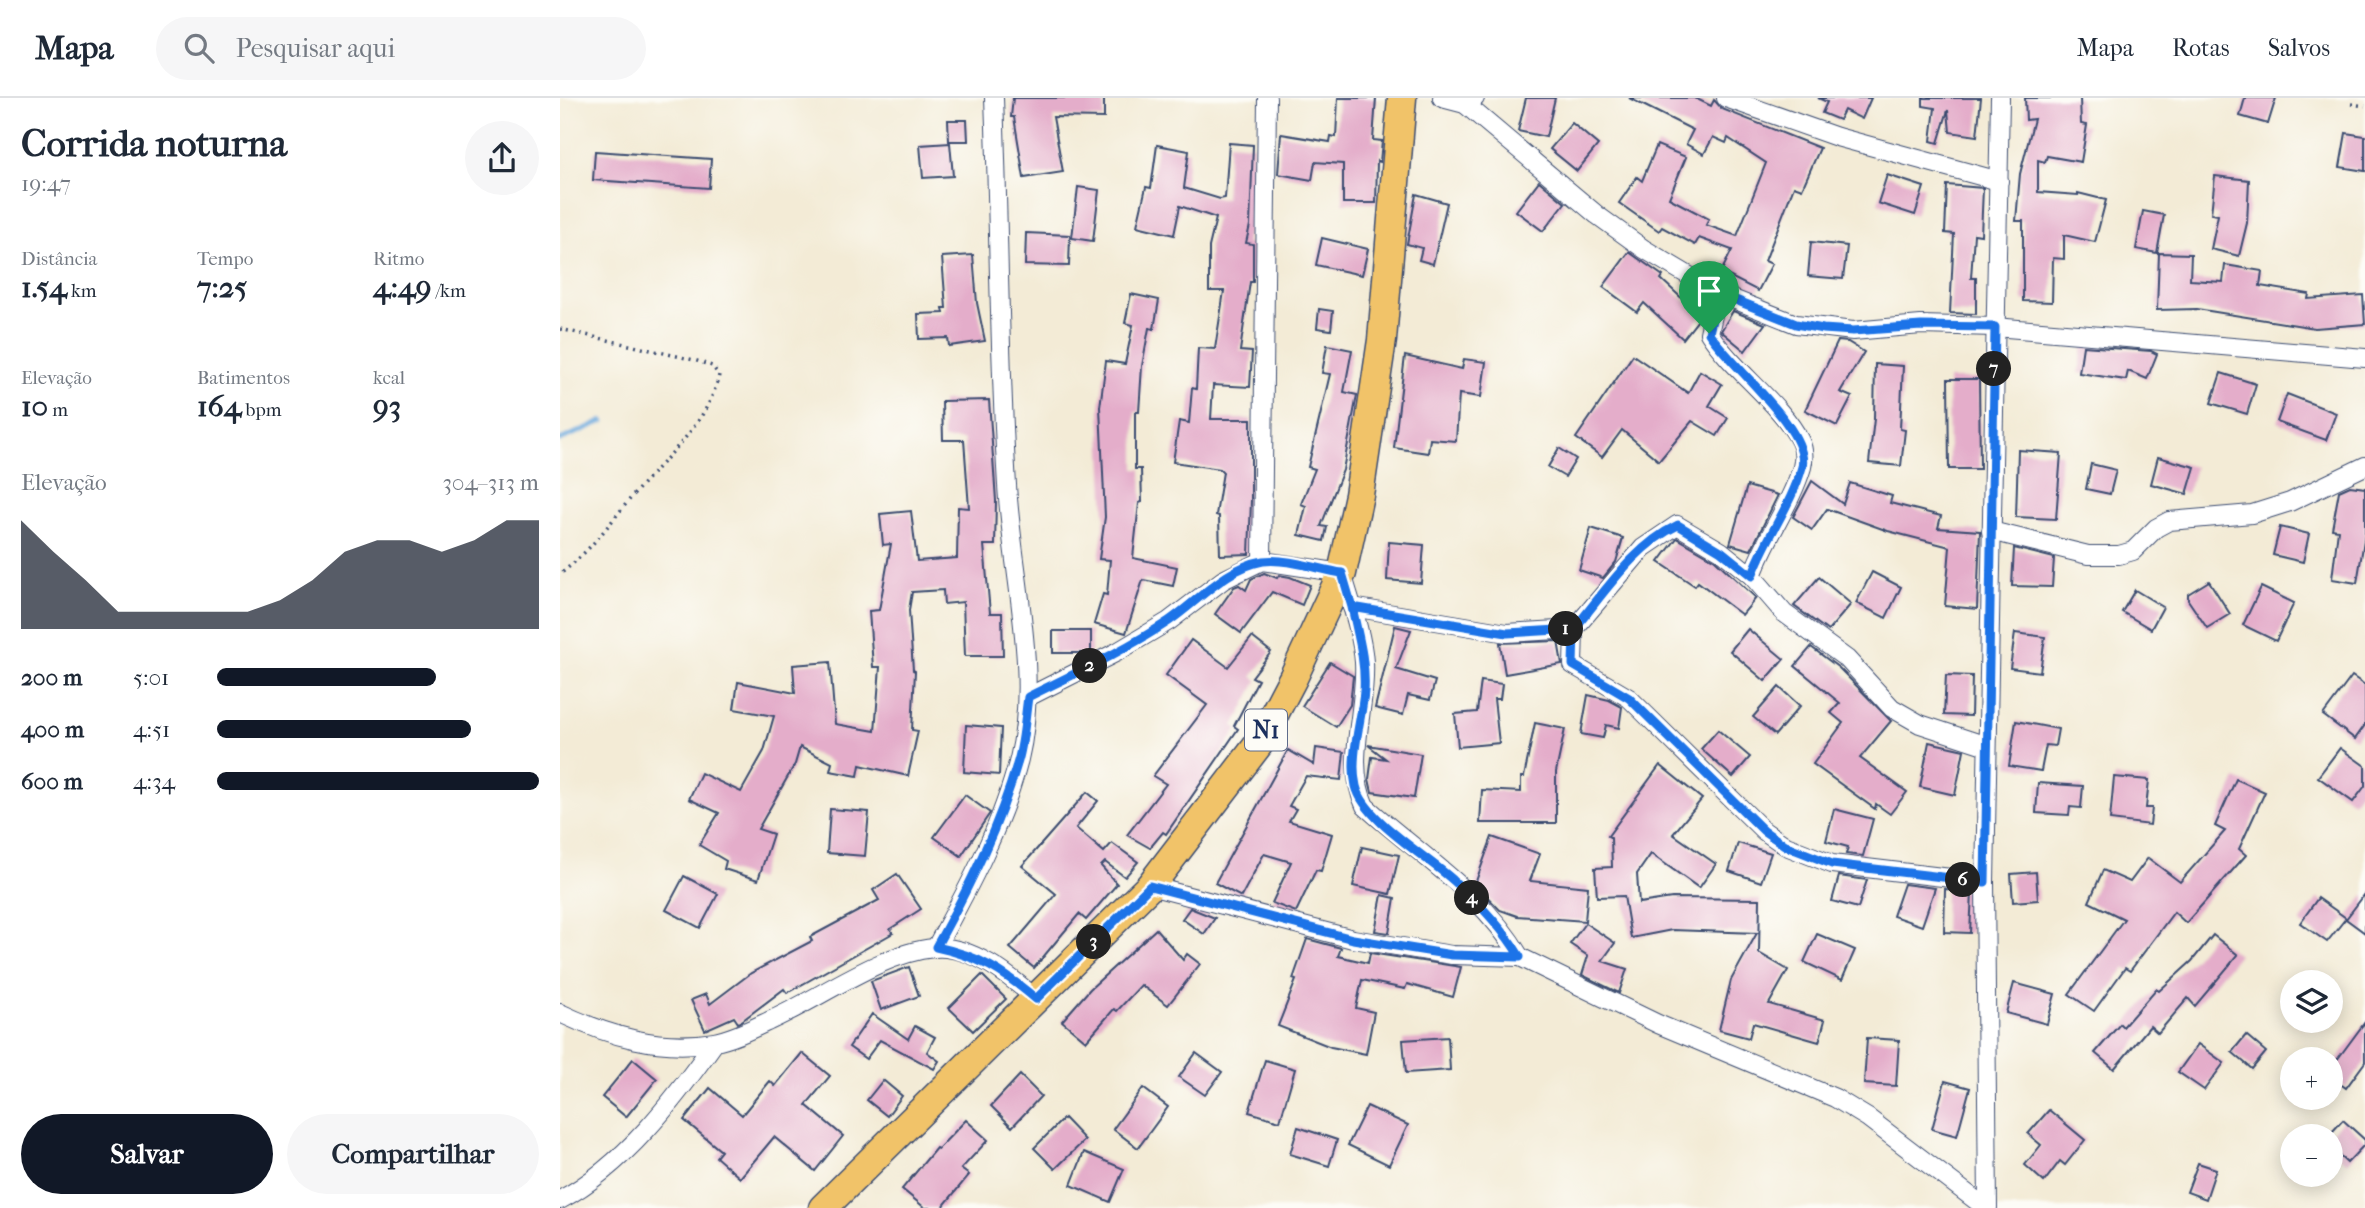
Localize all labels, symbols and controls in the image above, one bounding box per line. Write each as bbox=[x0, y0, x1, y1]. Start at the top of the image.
search box bbox=[156, 17, 646, 80]
text: Mapa bbox=[35, 29, 114, 68]
icon: search bbox=[180, 29, 218, 67]
text: Pesquisar aqui bbox=[236, 33, 395, 64]
text: Mapa bbox=[2077, 34, 2134, 62]
text: Rotas bbox=[2172, 34, 2230, 62]
text: Salvos bbox=[2268, 34, 2330, 62]
text: Corrida noturna bbox=[21, 121, 287, 166]
button: share bbox=[465, 121, 539, 195]
text: 19:47 bbox=[21, 170, 71, 197]
text: Distância bbox=[21, 248, 97, 270]
text: Tempo bbox=[197, 248, 253, 270]
text: Ritmo bbox=[373, 248, 424, 270]
pin bbox=[1679, 261, 1739, 333]
text: 1.54 bbox=[21, 270, 67, 305]
text: 7:25 bbox=[197, 270, 247, 305]
text: 4:49 bbox=[373, 270, 431, 305]
icon: arrive bbox=[1690, 272, 1728, 310]
text: km bbox=[67, 280, 97, 302]
text: /km bbox=[431, 280, 466, 302]
pin: 7 bbox=[1976, 352, 2012, 386]
text: 7 bbox=[1989, 357, 1998, 379]
text: Elevação bbox=[21, 367, 92, 389]
text: Batimentos bbox=[197, 367, 290, 389]
text: kcal bbox=[373, 367, 405, 389]
text: 10 bbox=[21, 389, 48, 424]
text: 164 bbox=[197, 389, 241, 424]
text: 93 bbox=[373, 389, 401, 424]
text: m bbox=[48, 399, 68, 421]
text: bpm bbox=[241, 399, 281, 421]
text: Elevação bbox=[21, 469, 107, 496]
text: 304–313 m bbox=[442, 469, 539, 496]
pin: 1 bbox=[1548, 612, 1584, 646]
text: 1 bbox=[1562, 617, 1569, 639]
pin: 2 bbox=[1072, 648, 1108, 684]
text: 2 bbox=[1085, 654, 1094, 676]
text: 200 m bbox=[21, 664, 82, 691]
text: 5:01 bbox=[133, 664, 169, 691]
road number: N1 bbox=[1245, 710, 1287, 750]
text: 400 m bbox=[21, 716, 84, 743]
text: 4:51 bbox=[133, 716, 170, 743]
text: 600 m bbox=[21, 768, 83, 795]
text: 4:34 bbox=[133, 768, 175, 795]
pin: 6 bbox=[1946, 862, 1980, 898]
text: 6 bbox=[1957, 868, 1968, 890]
pin: 4 bbox=[1454, 880, 1490, 916]
text: 4 bbox=[1466, 886, 1477, 908]
pin: 3 bbox=[1076, 924, 1112, 960]
text: 3 bbox=[1090, 930, 1097, 952]
map controls bbox=[2280, 970, 2343, 1187]
button: layers bbox=[2280, 970, 2343, 1033]
button: + bbox=[2280, 1047, 2343, 1110]
button: Salvar bbox=[21, 1114, 273, 1194]
button: Compartilhar bbox=[287, 1114, 539, 1194]
button: − bbox=[2280, 1124, 2343, 1187]

